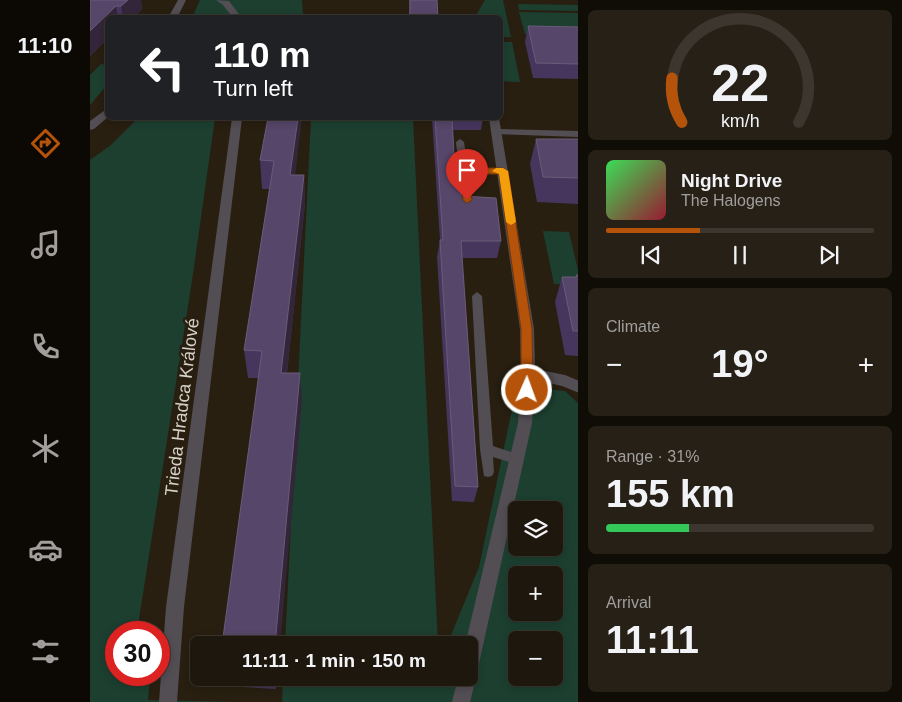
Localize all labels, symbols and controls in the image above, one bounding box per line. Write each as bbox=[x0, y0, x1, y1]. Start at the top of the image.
text: 11:10 bbox=[17, 33, 73, 58]
icon: left bbox=[130, 35, 195, 100]
text: 110 m bbox=[213, 35, 310, 74]
text: 22 bbox=[711, 54, 769, 112]
text: Turn left bbox=[213, 76, 293, 101]
text: km/h bbox=[721, 111, 759, 131]
icon: directions bbox=[28, 126, 63, 161]
pin bbox=[446, 149, 488, 200]
icon: arrive bbox=[453, 156, 481, 184]
text: Night Drive bbox=[681, 170, 782, 191]
text: The Halogens bbox=[681, 192, 781, 209]
icon: music bbox=[28, 227, 63, 262]
icon: previous bbox=[637, 241, 665, 269]
icon: pause bbox=[726, 241, 754, 269]
icon: next bbox=[815, 241, 843, 269]
street label: Trieda Hradca Králové bbox=[161, 317, 203, 497]
text: Climate bbox=[606, 318, 660, 335]
icon: phone bbox=[28, 329, 63, 364]
text: 19° bbox=[711, 343, 769, 385]
text: − bbox=[606, 349, 622, 380]
text: + bbox=[858, 349, 874, 380]
position arrow bbox=[500, 363, 552, 415]
icon: climate bbox=[28, 431, 63, 466]
text: Range · 31% bbox=[606, 448, 699, 465]
text: 155 km bbox=[606, 473, 735, 515]
map controls bbox=[508, 501, 563, 686]
button: layers bbox=[508, 501, 563, 556]
icon: car bbox=[28, 532, 63, 567]
button: + bbox=[508, 566, 563, 621]
text: Arrival bbox=[606, 594, 651, 611]
text: 11:11 bbox=[606, 619, 699, 661]
speed limit sign: 30 bbox=[105, 621, 170, 686]
button: − bbox=[508, 631, 563, 686]
icon: filters bbox=[28, 634, 63, 669]
text: 11:11 · 1 min · 150 m bbox=[242, 650, 426, 671]

